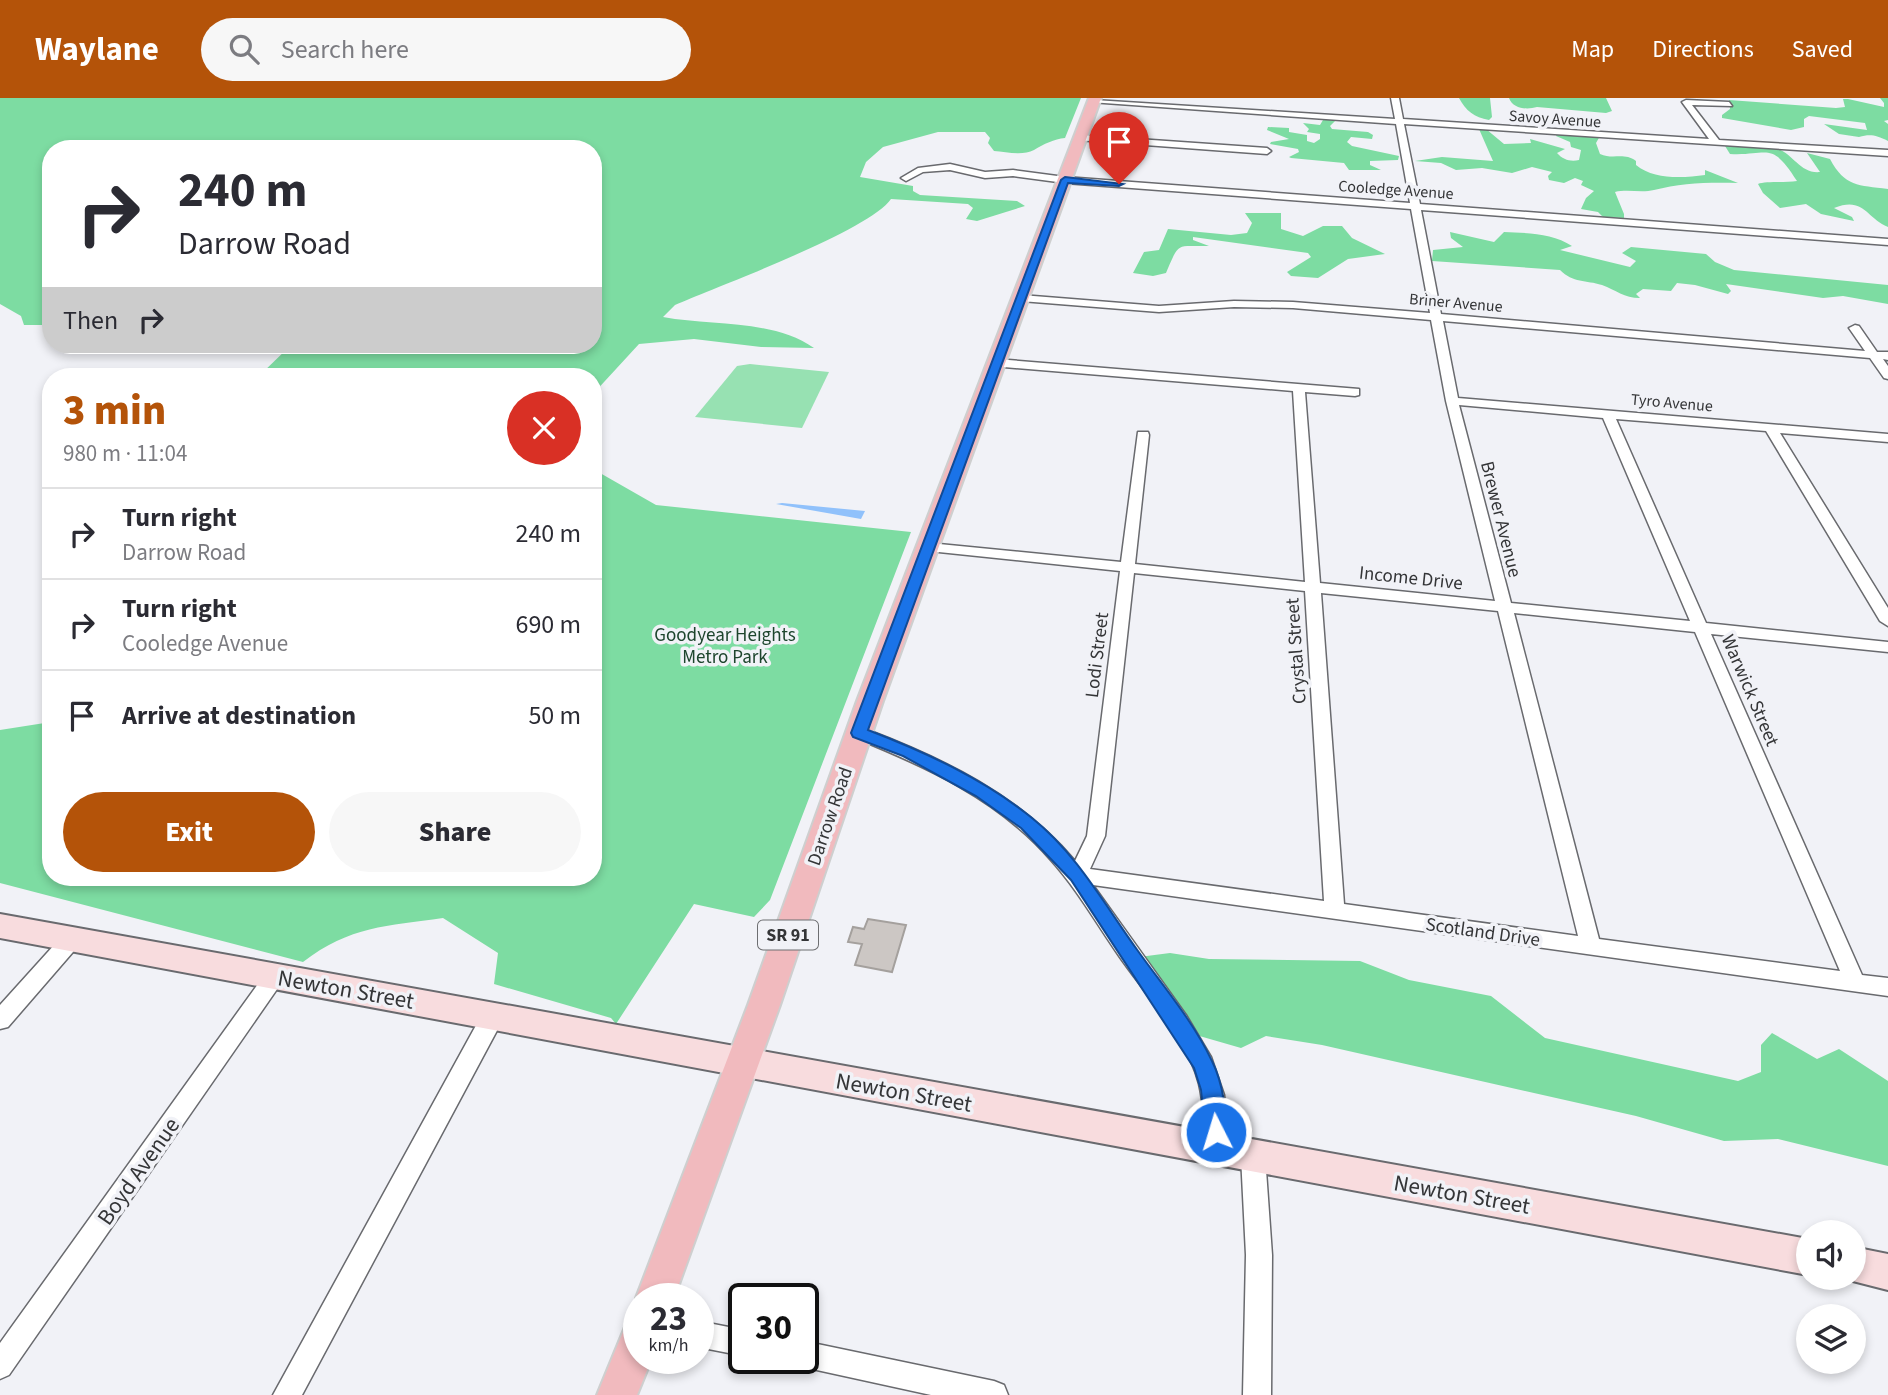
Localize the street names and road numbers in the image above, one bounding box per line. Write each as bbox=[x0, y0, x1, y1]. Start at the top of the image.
street label: Savoy Avenue bbox=[1508, 105, 1602, 133]
street label: Cooledge Avenue bbox=[1337, 175, 1454, 205]
street label: Briner Avenue bbox=[1408, 288, 1504, 318]
street label: Tyro Avenue bbox=[1630, 388, 1714, 418]
street label: Brewer Avenue bbox=[1473, 458, 1528, 580]
street label: Income Drive bbox=[1358, 560, 1464, 597]
street label: Crystal Street bbox=[1279, 596, 1314, 705]
street label: Lodi Street bbox=[1079, 610, 1116, 699]
street label: Warwick Street bbox=[1714, 631, 1786, 751]
street label: Darrow Road bbox=[801, 764, 860, 869]
street label: Scotland Drive bbox=[1424, 911, 1542, 954]
road number: SR 91 bbox=[758, 920, 818, 950]
street label: Newton Street bbox=[275, 961, 417, 1018]
street label: Newton Street bbox=[833, 1064, 975, 1121]
street label: Boyd Avenue bbox=[89, 1111, 188, 1232]
street label: Newton Street bbox=[1391, 1166, 1533, 1223]

